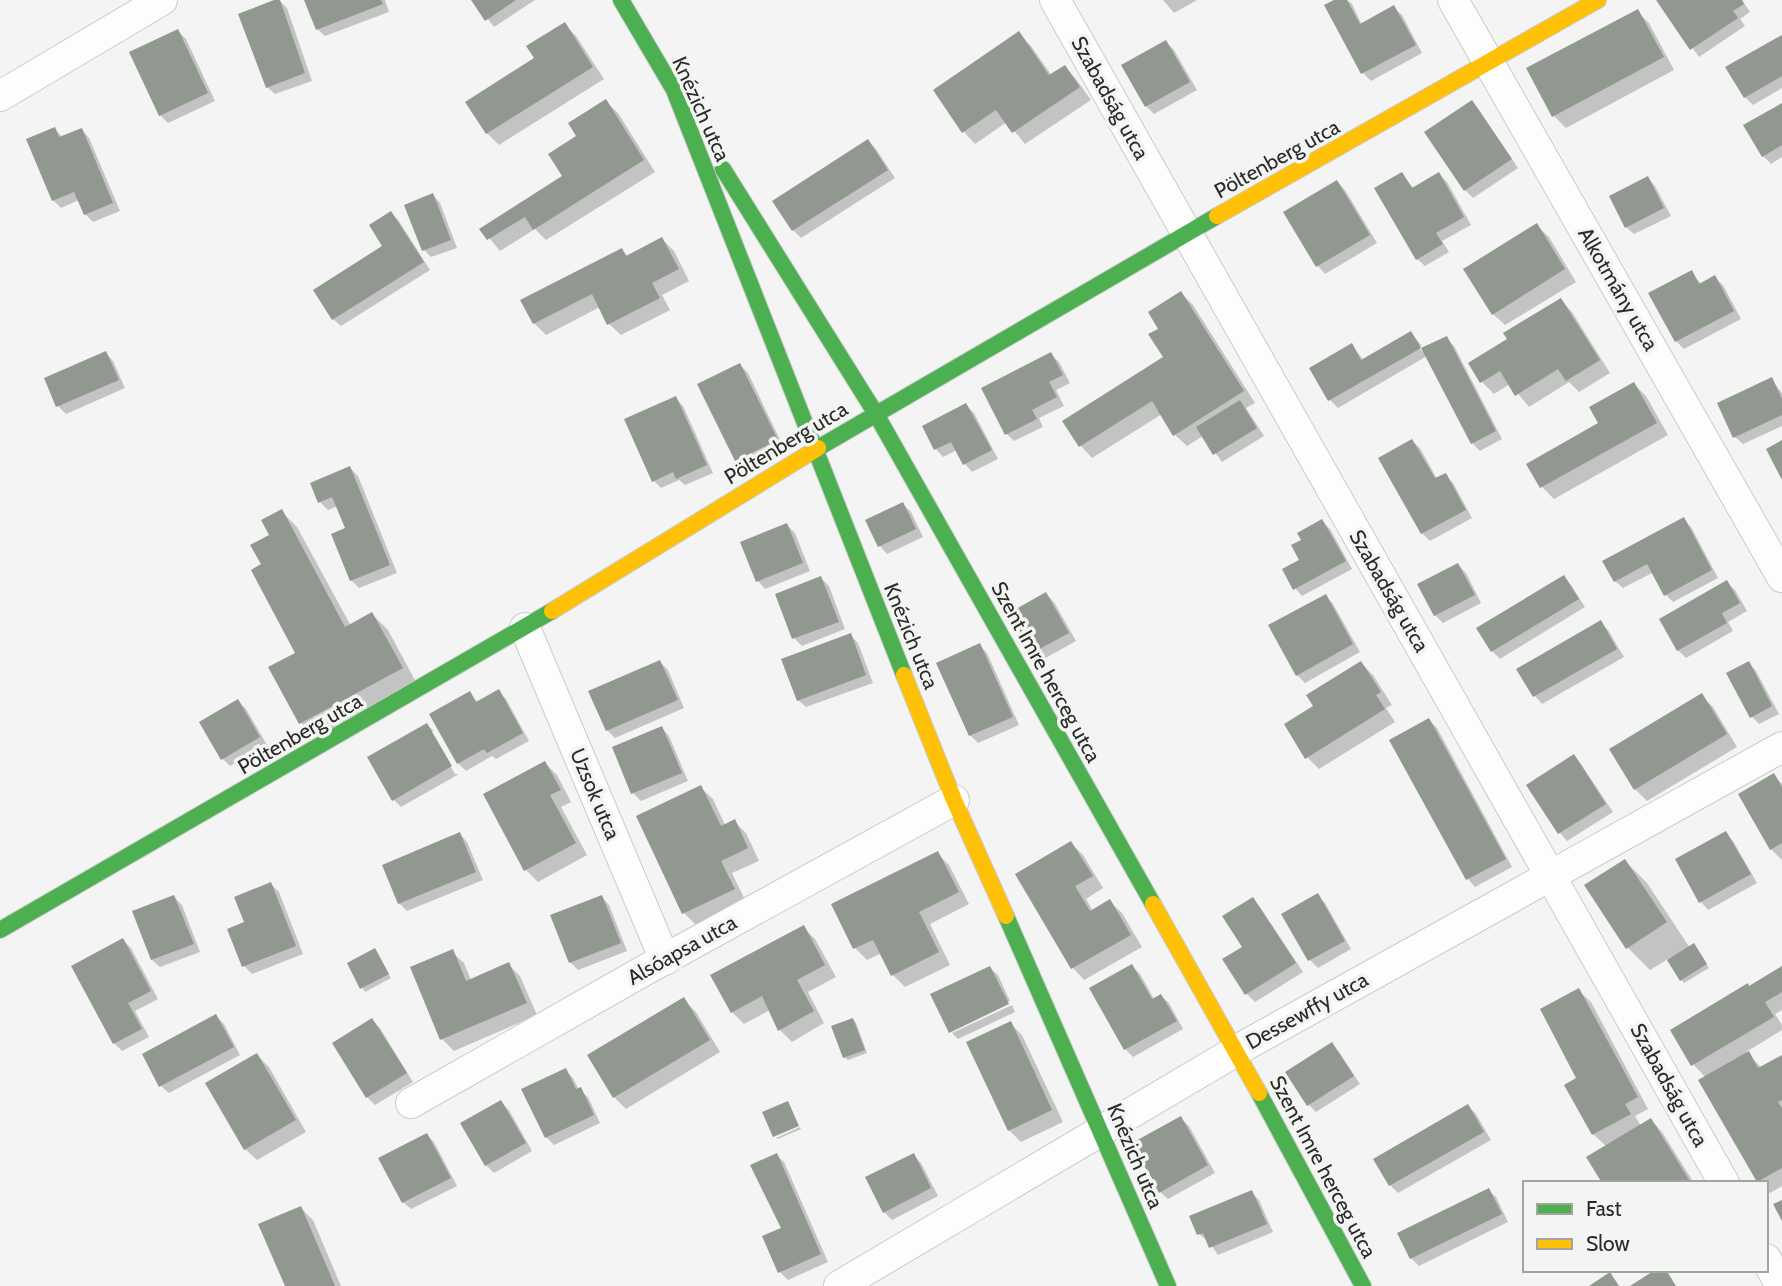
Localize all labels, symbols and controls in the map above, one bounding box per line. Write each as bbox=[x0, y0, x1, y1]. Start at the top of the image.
street label: Szabadság utca bbox=[1066, 32, 1155, 164]
street label: Knézich utca bbox=[667, 53, 736, 165]
street label: Pöltenberg utca bbox=[1210, 114, 1344, 203]
street label: Alkotmány utca bbox=[1573, 223, 1664, 355]
street label: Pöltenberg utca bbox=[720, 396, 852, 489]
street label: Szabadság utca bbox=[1344, 525, 1434, 656]
street label: Szent Imre herceg utca bbox=[986, 577, 1106, 766]
street label: Knézich utca bbox=[879, 579, 944, 692]
street label: Pöltenberg utca bbox=[233, 688, 366, 779]
street label: Uzsok utca bbox=[565, 744, 626, 843]
street label: Alsóapsa utca bbox=[623, 909, 741, 990]
street label: Dessewffy utca bbox=[1241, 967, 1372, 1054]
street label: Szabadság utca bbox=[1625, 1019, 1714, 1151]
street label: Szent Imre herceg utca bbox=[1265, 1071, 1382, 1262]
street label: Knézich utca bbox=[1102, 1099, 1169, 1212]
legend bbox=[1523, 1181, 1768, 1272]
text: Fast bbox=[1586, 1196, 1622, 1221]
text: Slow bbox=[1586, 1231, 1630, 1256]

